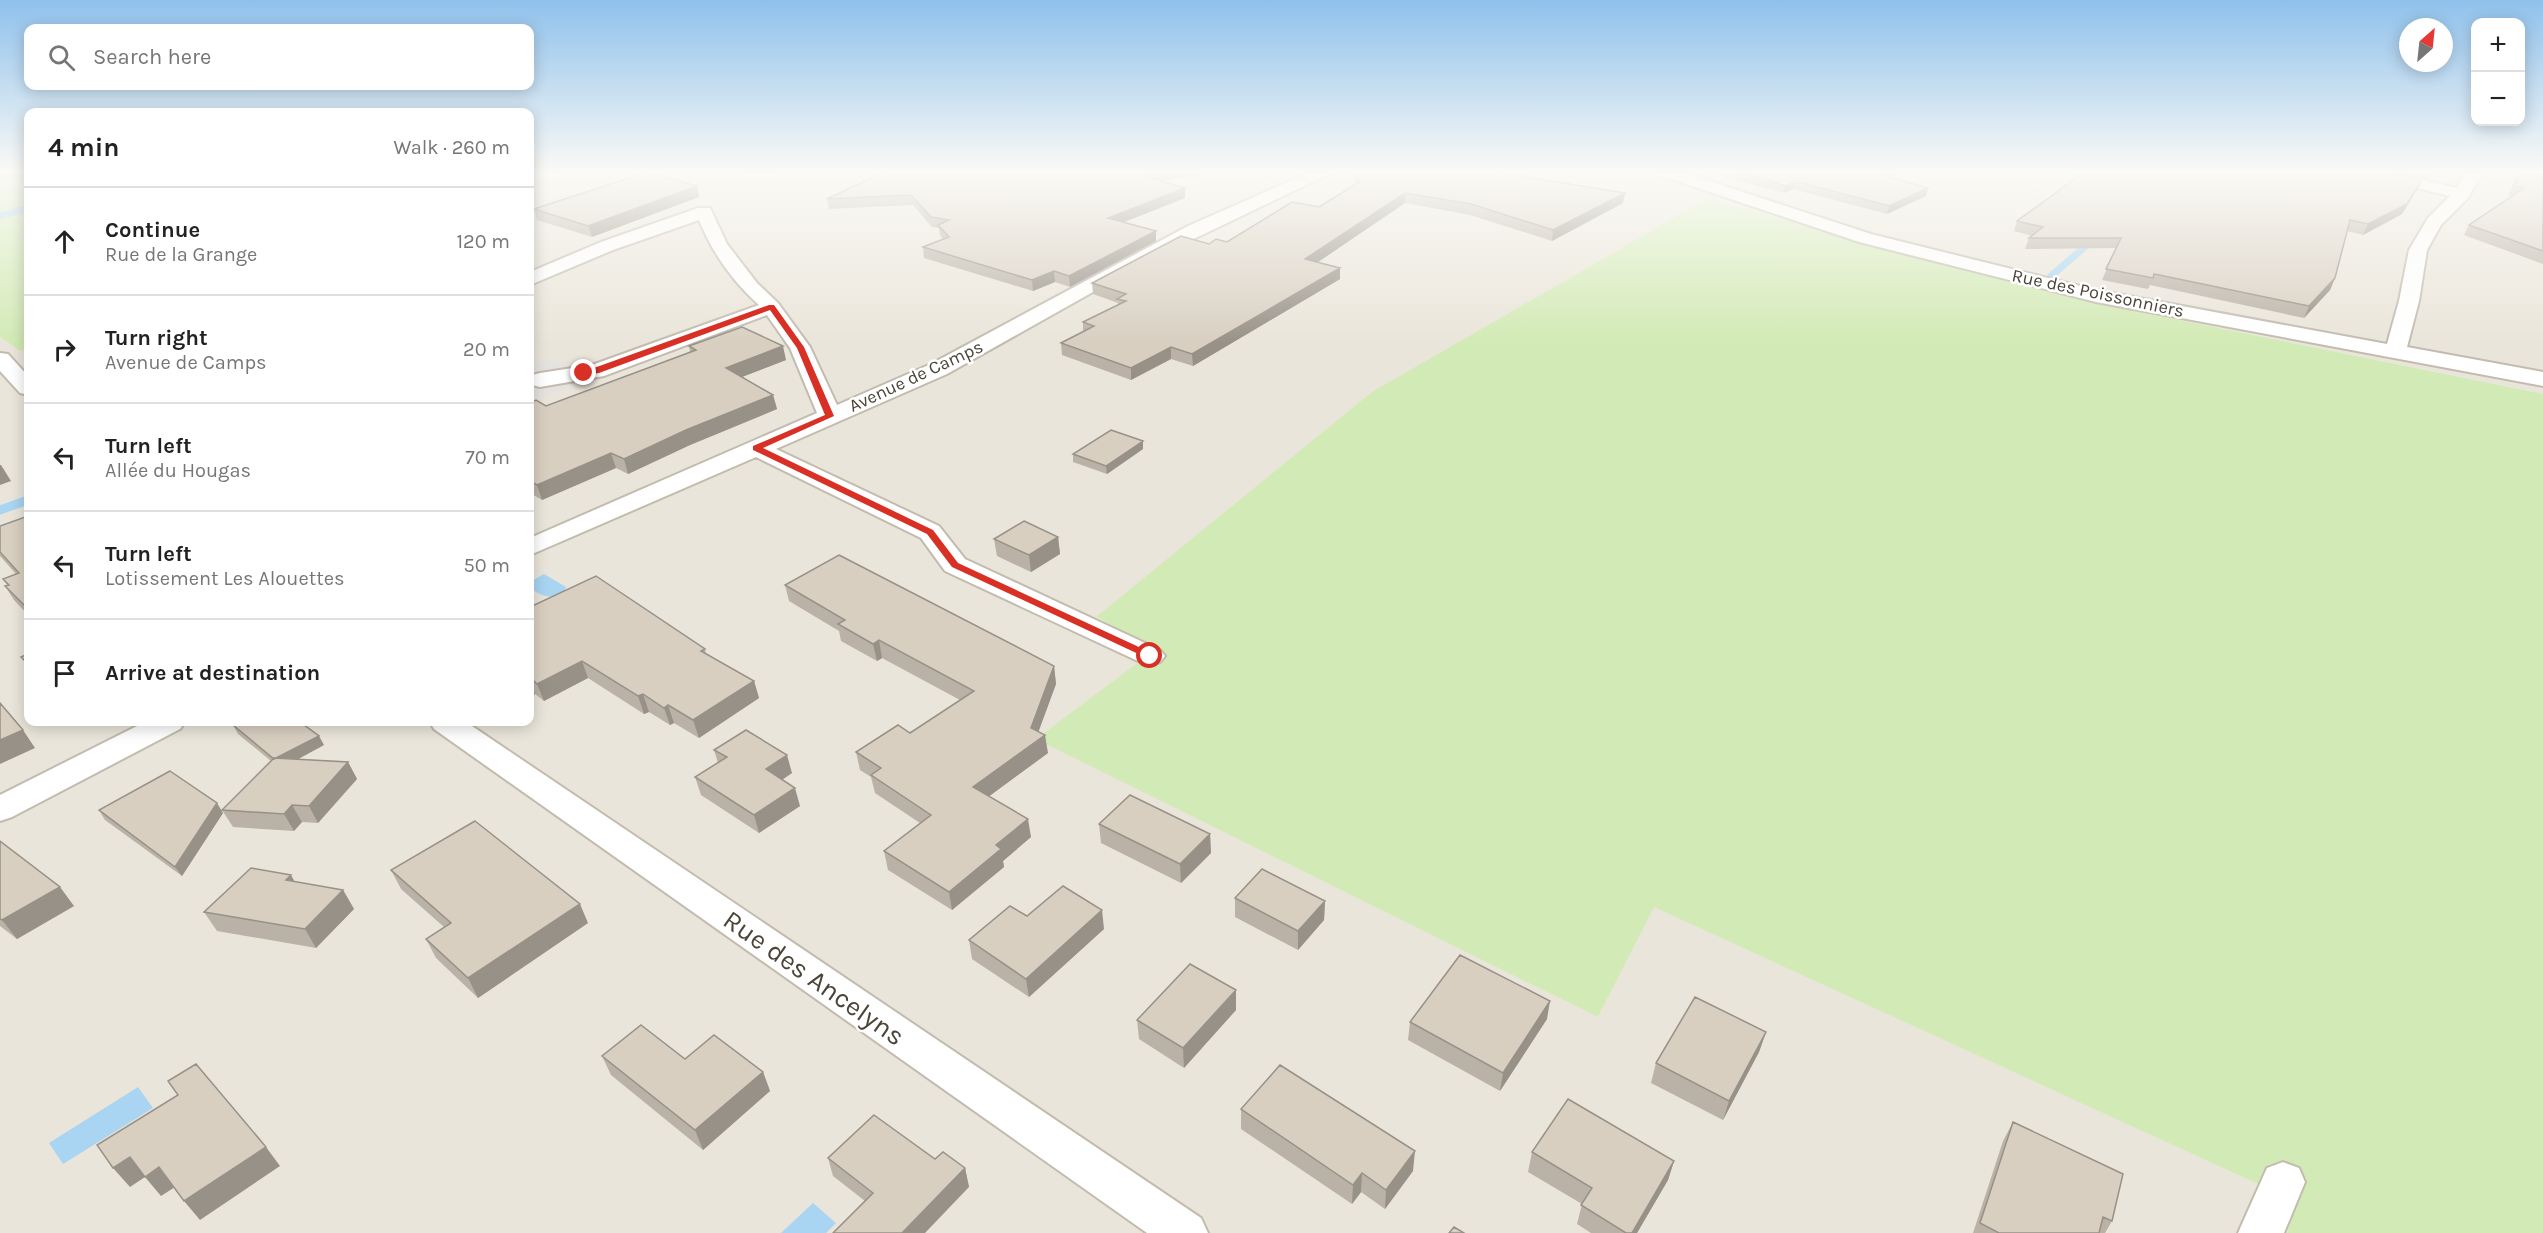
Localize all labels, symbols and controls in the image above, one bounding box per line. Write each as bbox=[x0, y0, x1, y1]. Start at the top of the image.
north arrow bbox=[2399, 18, 2453, 72]
map controls bbox=[2471, 18, 2525, 126]
button: + bbox=[2471, 18, 2525, 72]
search box bbox=[24, 24, 534, 90]
icon: search bbox=[45, 41, 78, 74]
text: Search here bbox=[93, 44, 211, 70]
button: − bbox=[2471, 72, 2525, 126]
text: 4 min bbox=[48, 132, 119, 163]
text: Walk · 260 m bbox=[393, 136, 510, 159]
text: Continue bbox=[105, 217, 200, 243]
icon: ahead bbox=[48, 225, 81, 258]
text: 120 m bbox=[456, 230, 510, 253]
text: Rue de la Grange bbox=[105, 243, 257, 266]
street label: Rue des Poissonniers bbox=[2010, 264, 2186, 322]
text: Turn right bbox=[105, 325, 208, 351]
icon: right bbox=[48, 333, 81, 366]
street label: Avenue de Camps bbox=[845, 335, 987, 417]
text: 20 m bbox=[463, 338, 510, 361]
text: Avenue de Camps bbox=[105, 351, 267, 374]
route end bbox=[570, 359, 596, 385]
text: Turn left bbox=[105, 433, 192, 459]
icon: left bbox=[48, 441, 81, 474]
text: 70 m bbox=[465, 446, 510, 469]
text: Allée du Hougas bbox=[105, 459, 251, 482]
text: Turn left bbox=[105, 541, 192, 567]
icon: left bbox=[48, 549, 81, 582]
text: 50 m bbox=[463, 554, 510, 577]
text: Lotissement Les Alouettes bbox=[105, 567, 344, 590]
route start bbox=[1136, 642, 1162, 668]
icon: arrive bbox=[48, 657, 81, 690]
text: Arrive at destination bbox=[105, 660, 320, 686]
street label: Rue des Ancelyns bbox=[717, 904, 911, 1052]

